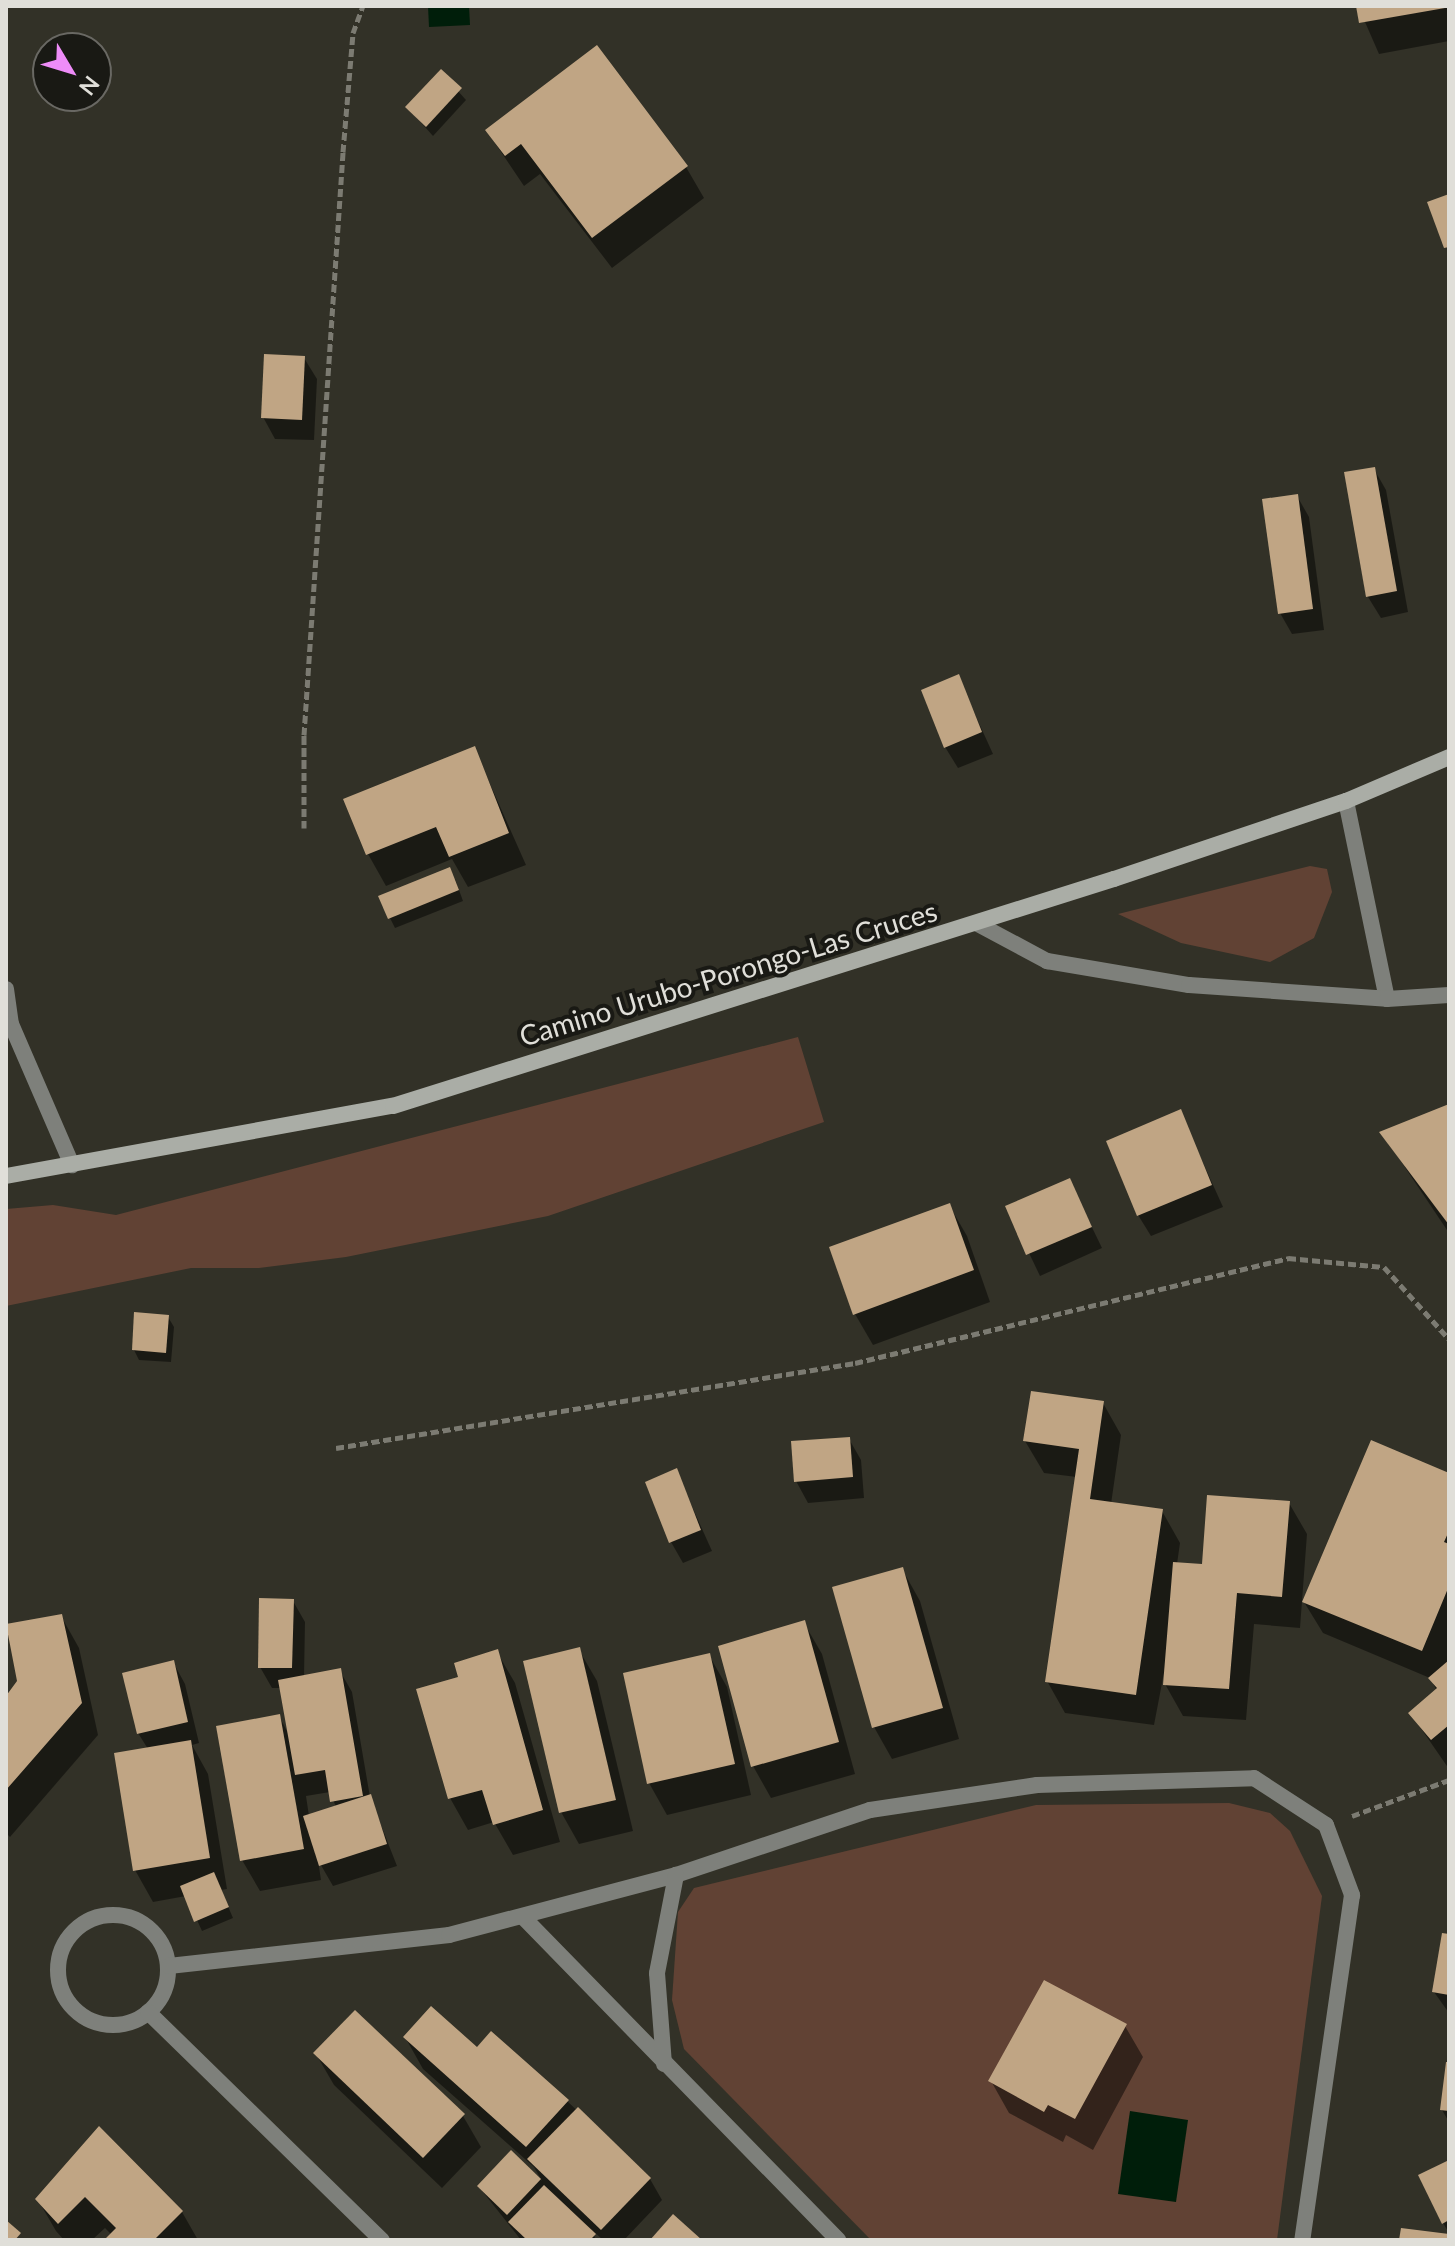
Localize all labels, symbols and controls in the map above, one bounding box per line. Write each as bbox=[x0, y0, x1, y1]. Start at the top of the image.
north arrow bbox=[32, 32, 112, 112]
text: N bbox=[74, 71, 106, 101]
street label: Camino Urubo-Porongo-Las Cruces bbox=[515, 893, 941, 1053]

